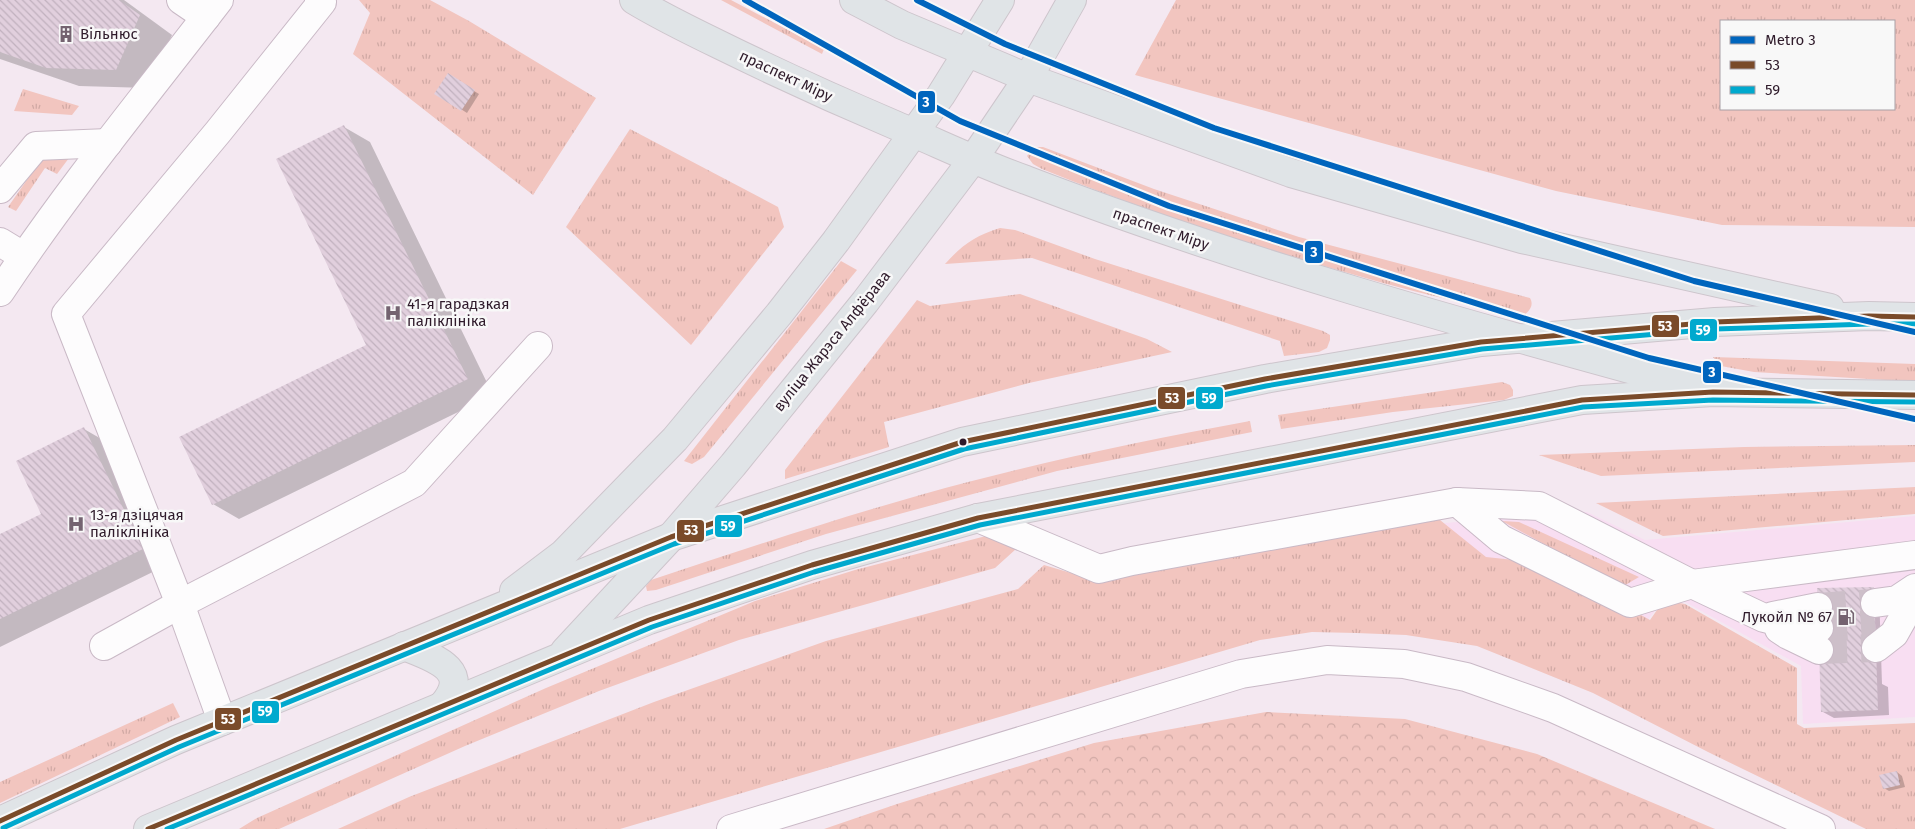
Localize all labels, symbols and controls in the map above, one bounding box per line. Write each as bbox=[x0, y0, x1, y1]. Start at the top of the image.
legend bbox=[1720, 20, 1895, 110]
building icon: Вільнюс bbox=[56, 24, 76, 44]
place label: Вільнюс bbox=[80, 25, 138, 43]
text: Metro 3 bbox=[1765, 31, 1816, 49]
street label: праспект Міру bbox=[737, 47, 836, 106]
text: 53 bbox=[1765, 56, 1780, 74]
text: 59 bbox=[1765, 81, 1780, 99]
line badge: 3 bbox=[917, 90, 936, 114]
text: 3 bbox=[921, 94, 930, 111]
street label: праспект Міру bbox=[1110, 204, 1212, 254]
line badge: 3 bbox=[1304, 240, 1324, 264]
text: 3 bbox=[1309, 244, 1318, 261]
street label: вуліца Жарэса Алфёрава bbox=[770, 267, 894, 415]
place label: 41-я гарадзкая паліклініка bbox=[407, 295, 509, 330]
hospital icon: 41-я гарадзкая паліклініка bbox=[383, 303, 403, 323]
line badge: 53 bbox=[1651, 314, 1680, 338]
text: 53 bbox=[1658, 318, 1672, 335]
line badge: 59 bbox=[1689, 318, 1718, 342]
text: 59 bbox=[1695, 322, 1711, 339]
line badge: 3 bbox=[1702, 360, 1722, 384]
text: 3 bbox=[1707, 364, 1716, 381]
line badge: 53 bbox=[1157, 386, 1186, 410]
line badge: 59 bbox=[1195, 386, 1224, 410]
text: 53 bbox=[1165, 390, 1179, 407]
text: 59 bbox=[1201, 390, 1217, 407]
unlabelled marker bbox=[958, 437, 968, 447]
place label: 13-я дзіцячая паліклініка bbox=[90, 506, 184, 541]
hospital icon: 13-я дзіцячая паліклініка bbox=[66, 514, 86, 534]
line badge: 59 bbox=[714, 514, 743, 538]
text: 59 bbox=[720, 518, 736, 535]
line badge: 53 bbox=[676, 519, 705, 543]
text: 53 bbox=[684, 522, 698, 539]
fuel station icon: Лукойл № 67 bbox=[1836, 607, 1856, 627]
place label: Лукойл № 67 bbox=[1742, 608, 1832, 626]
line badge: 59 bbox=[251, 700, 280, 724]
text: 59 bbox=[257, 703, 273, 720]
line badge: 53 bbox=[214, 707, 242, 731]
text: 53 bbox=[221, 711, 235, 728]

